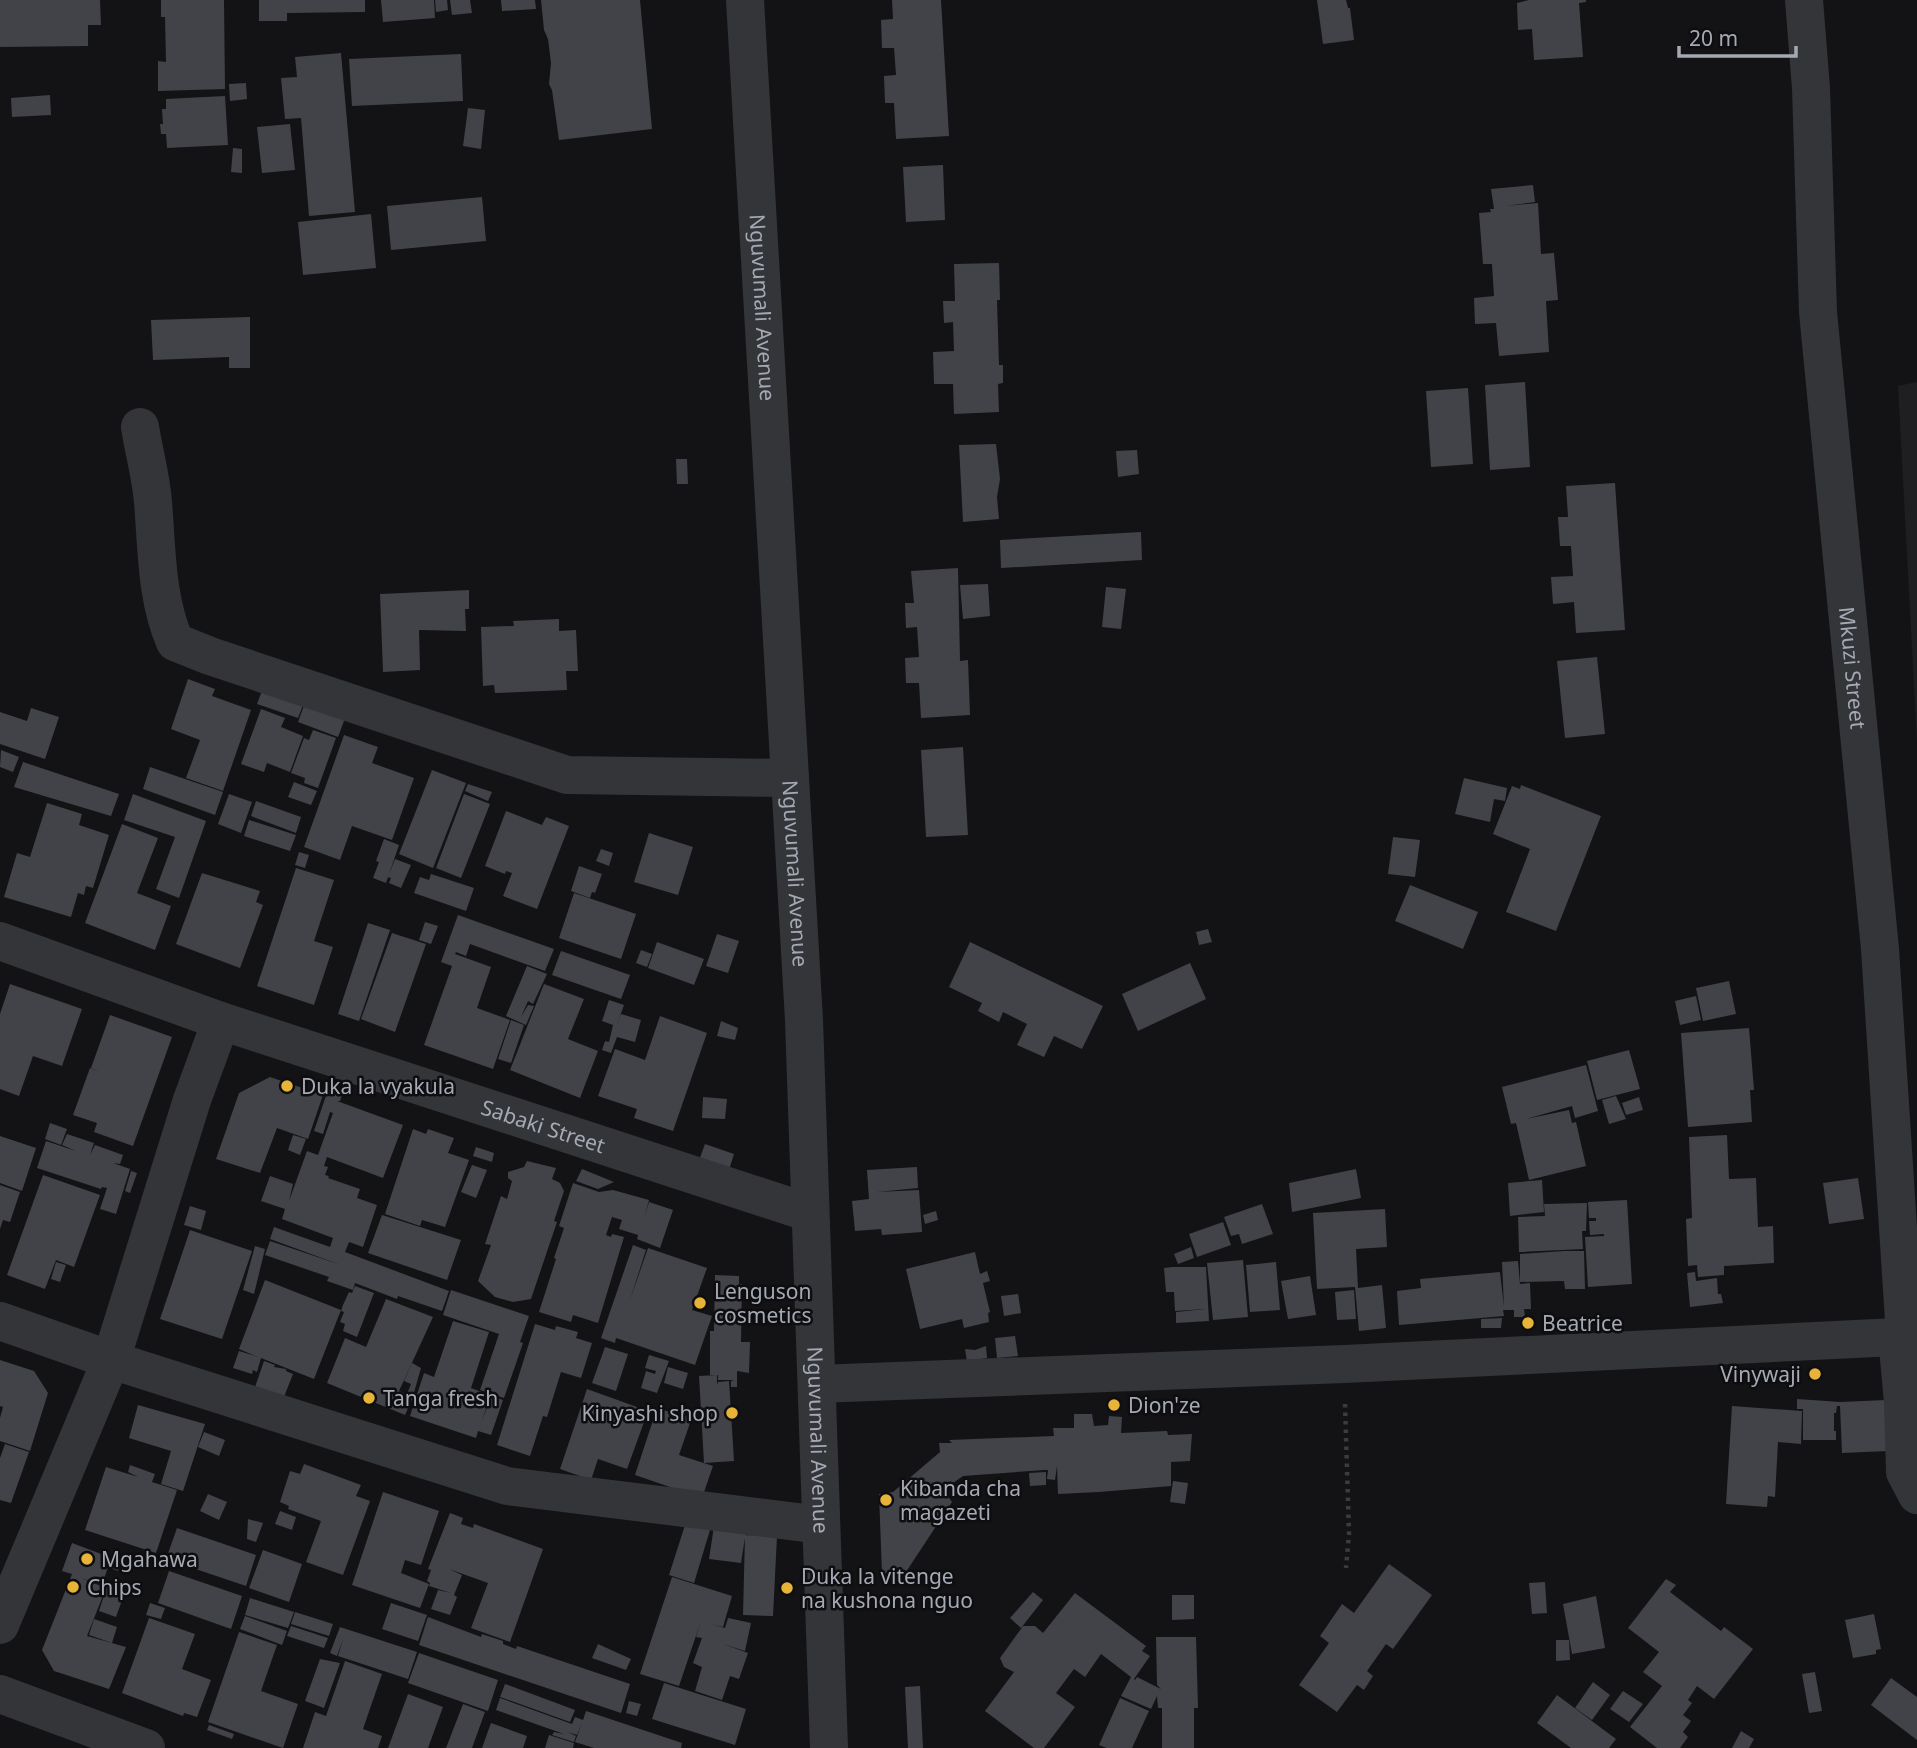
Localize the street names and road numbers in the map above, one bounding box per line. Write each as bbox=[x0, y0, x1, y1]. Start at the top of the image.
street label: Nguvumali Avenue bbox=[743, 213, 782, 402]
street label: Mkuzi Street bbox=[1833, 605, 1873, 731]
street label: Nguvumali Avenue bbox=[776, 779, 815, 968]
street label: Sabaki Street bbox=[478, 1093, 609, 1159]
street label: Nguvumali Avenue bbox=[801, 1346, 836, 1534]

